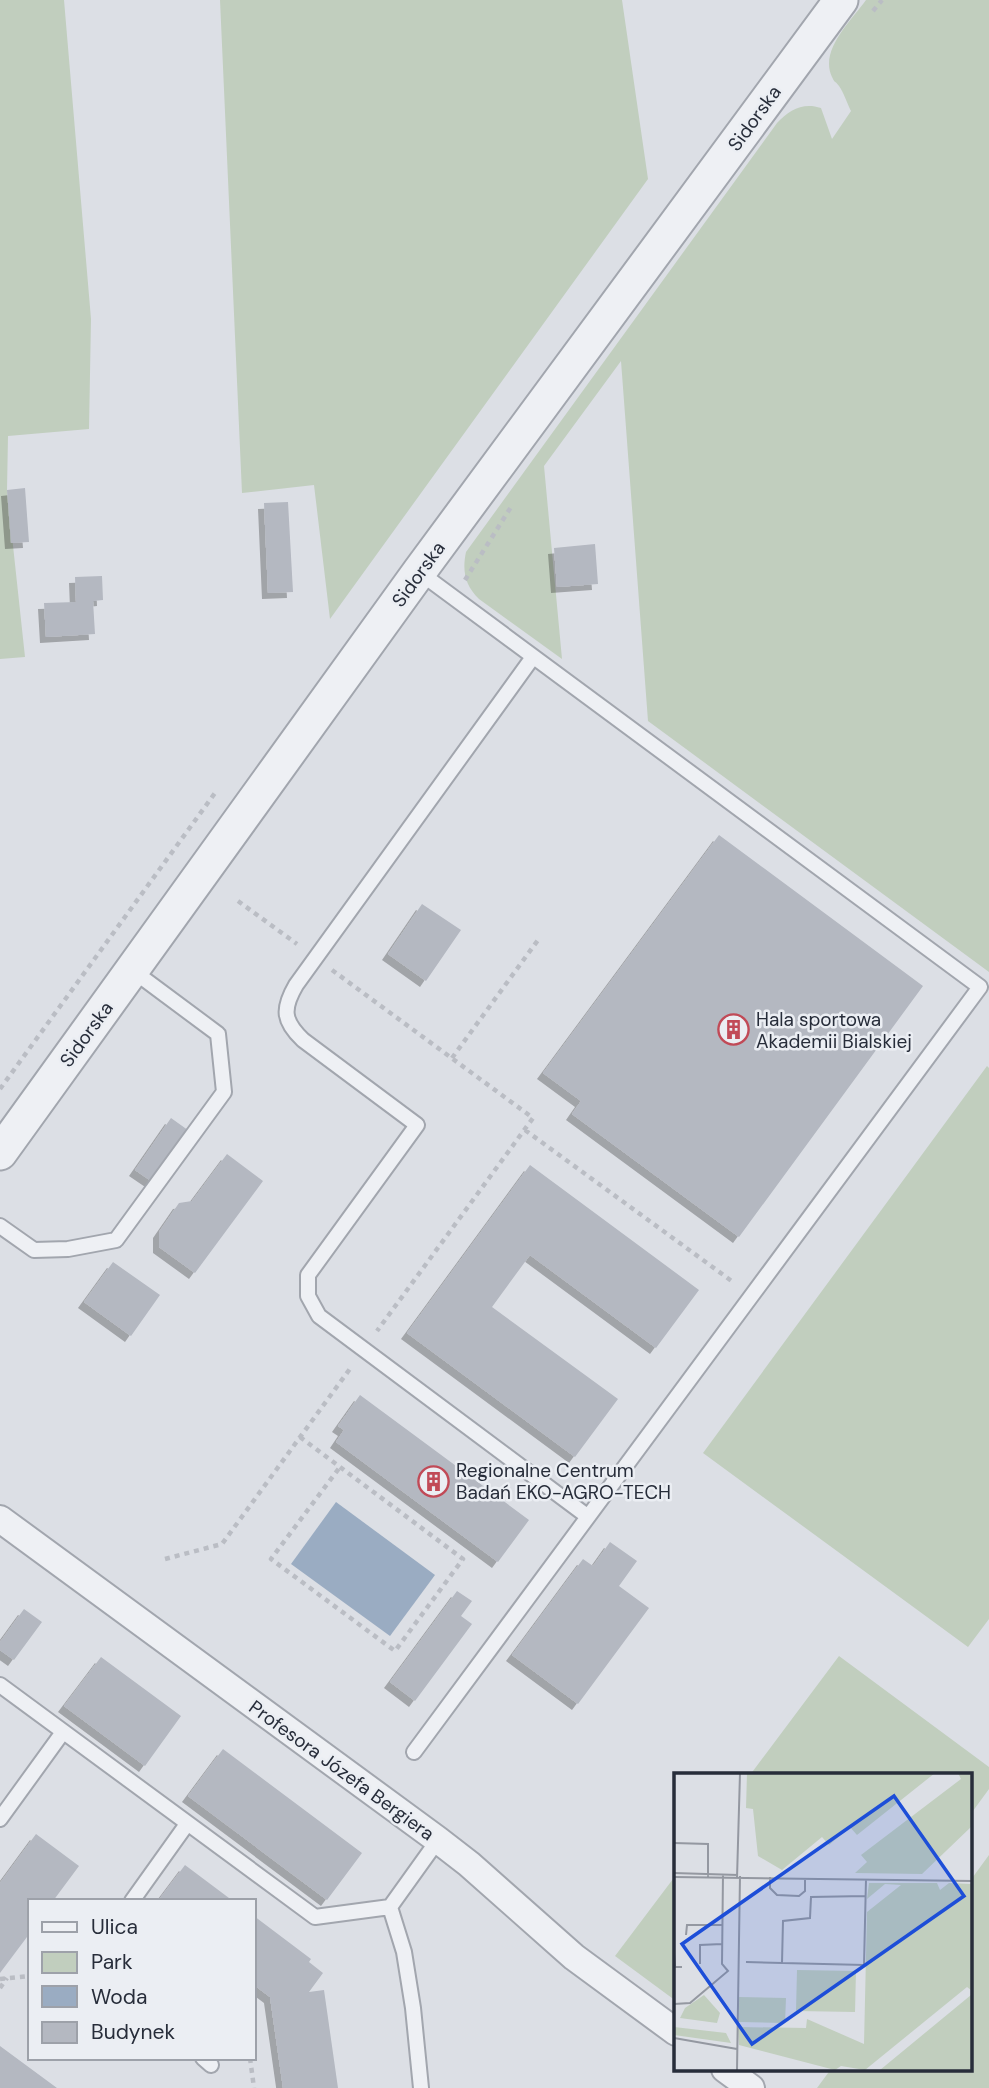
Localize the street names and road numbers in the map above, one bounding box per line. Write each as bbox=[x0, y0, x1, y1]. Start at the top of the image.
street label: Sidorska bbox=[722, 81, 787, 156]
street label: Sidorska bbox=[386, 537, 451, 612]
street label: Sidorska bbox=[54, 997, 119, 1072]
street label: Profesora Józefa Bergiera bbox=[244, 1695, 439, 1846]

